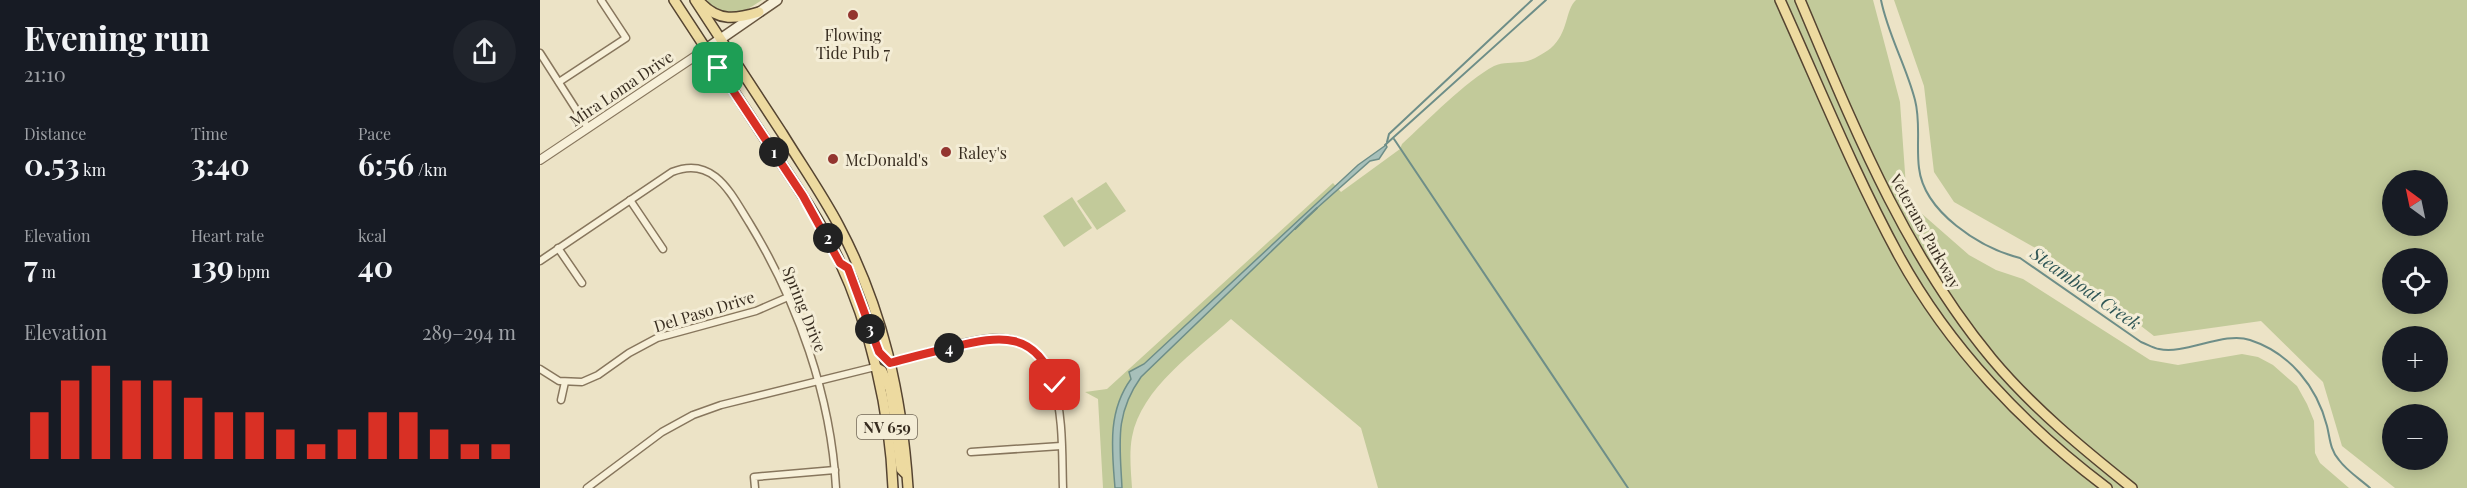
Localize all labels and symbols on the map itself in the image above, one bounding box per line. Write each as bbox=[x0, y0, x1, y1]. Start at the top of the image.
marker: Flowing Tide Pub 7 bbox=[846, 8, 860, 22]
place label: Flowing Tide Pub 7 bbox=[816, 24, 891, 63]
pin bbox=[692, 42, 743, 93]
street label: Mira Loma Drive bbox=[565, 46, 677, 130]
pin: 1 bbox=[759, 137, 789, 167]
place label: Raley's bbox=[958, 142, 1007, 163]
marker: Raley's bbox=[939, 145, 953, 159]
place label: McDonald's bbox=[845, 149, 928, 170]
marker: McDonald's bbox=[826, 152, 840, 166]
street label: Veterans Parkway bbox=[1885, 169, 1966, 292]
north arrow bbox=[2382, 170, 2448, 236]
pin: 2 bbox=[813, 223, 843, 253]
water label: Steamboat Creek bbox=[2025, 240, 2146, 335]
street label: Spring Drive bbox=[778, 263, 832, 355]
street label: Del Paso Drive bbox=[651, 286, 757, 336]
pin: 3 bbox=[855, 314, 885, 344]
pin: 4 bbox=[934, 333, 964, 363]
pin bbox=[1029, 359, 1080, 410]
road number: NV 659 bbox=[857, 415, 917, 439]

